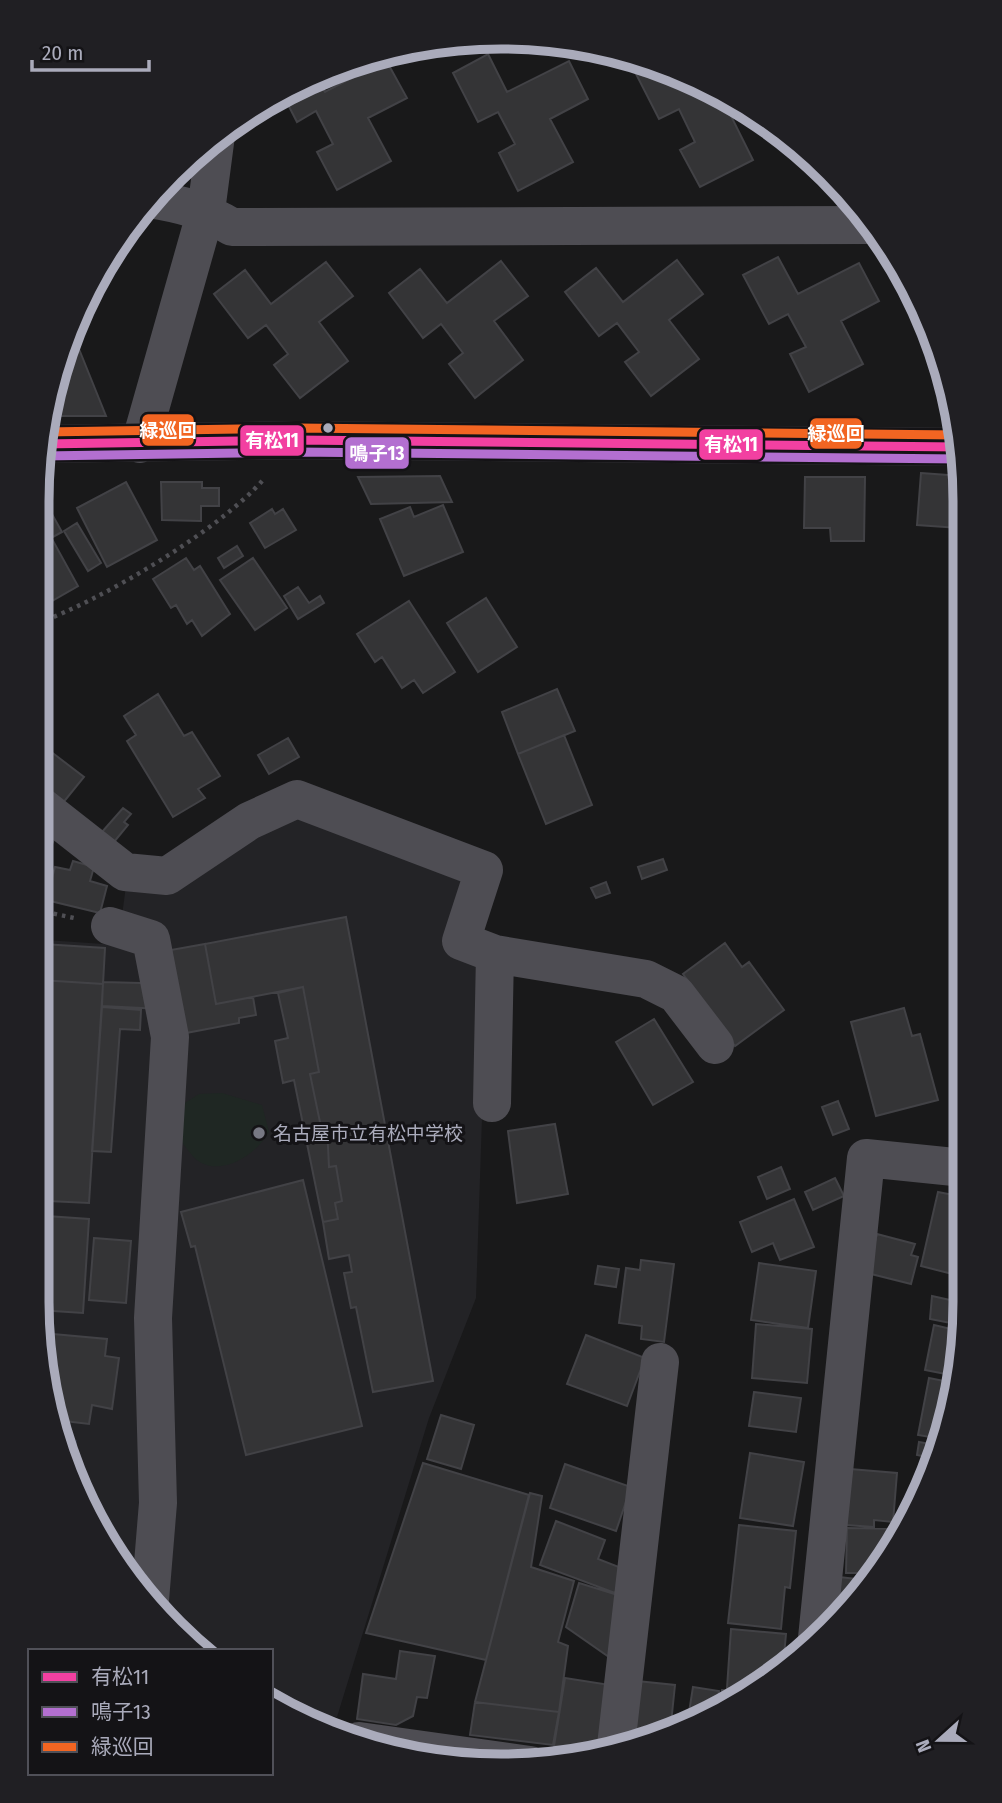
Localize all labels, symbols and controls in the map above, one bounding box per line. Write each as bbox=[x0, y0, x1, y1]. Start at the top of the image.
scale bar bbox=[32, 28, 149, 72]
text: 20 m bbox=[42, 40, 83, 66]
line badge: 緑巡回 bbox=[141, 413, 195, 447]
line badge: 緑巡回 bbox=[809, 417, 863, 450]
text: 緑巡回 bbox=[139, 419, 197, 442]
unlabelled marker bbox=[321, 421, 335, 435]
text: 緑巡回 bbox=[807, 422, 865, 445]
line badge: 有松11 bbox=[239, 424, 305, 457]
line badge: 有松11 bbox=[698, 428, 764, 461]
text: 有松11 bbox=[245, 429, 299, 452]
text: 有松11 bbox=[704, 433, 758, 456]
line badge: 鳴子13 bbox=[344, 436, 410, 470]
text: 鳴子13 bbox=[349, 442, 405, 465]
place label: 名古屋市立有松中学校 bbox=[273, 1122, 463, 1145]
marker: 名古屋市立有松中学校 bbox=[251, 1125, 267, 1141]
legend bbox=[28, 1649, 273, 1775]
text: 有松11 bbox=[91, 1664, 149, 1690]
text: 鳴子13 bbox=[91, 1699, 151, 1725]
north arrow bbox=[904, 1705, 974, 1775]
text: 緑巡回 bbox=[91, 1734, 154, 1760]
text: N bbox=[911, 1736, 936, 1755]

